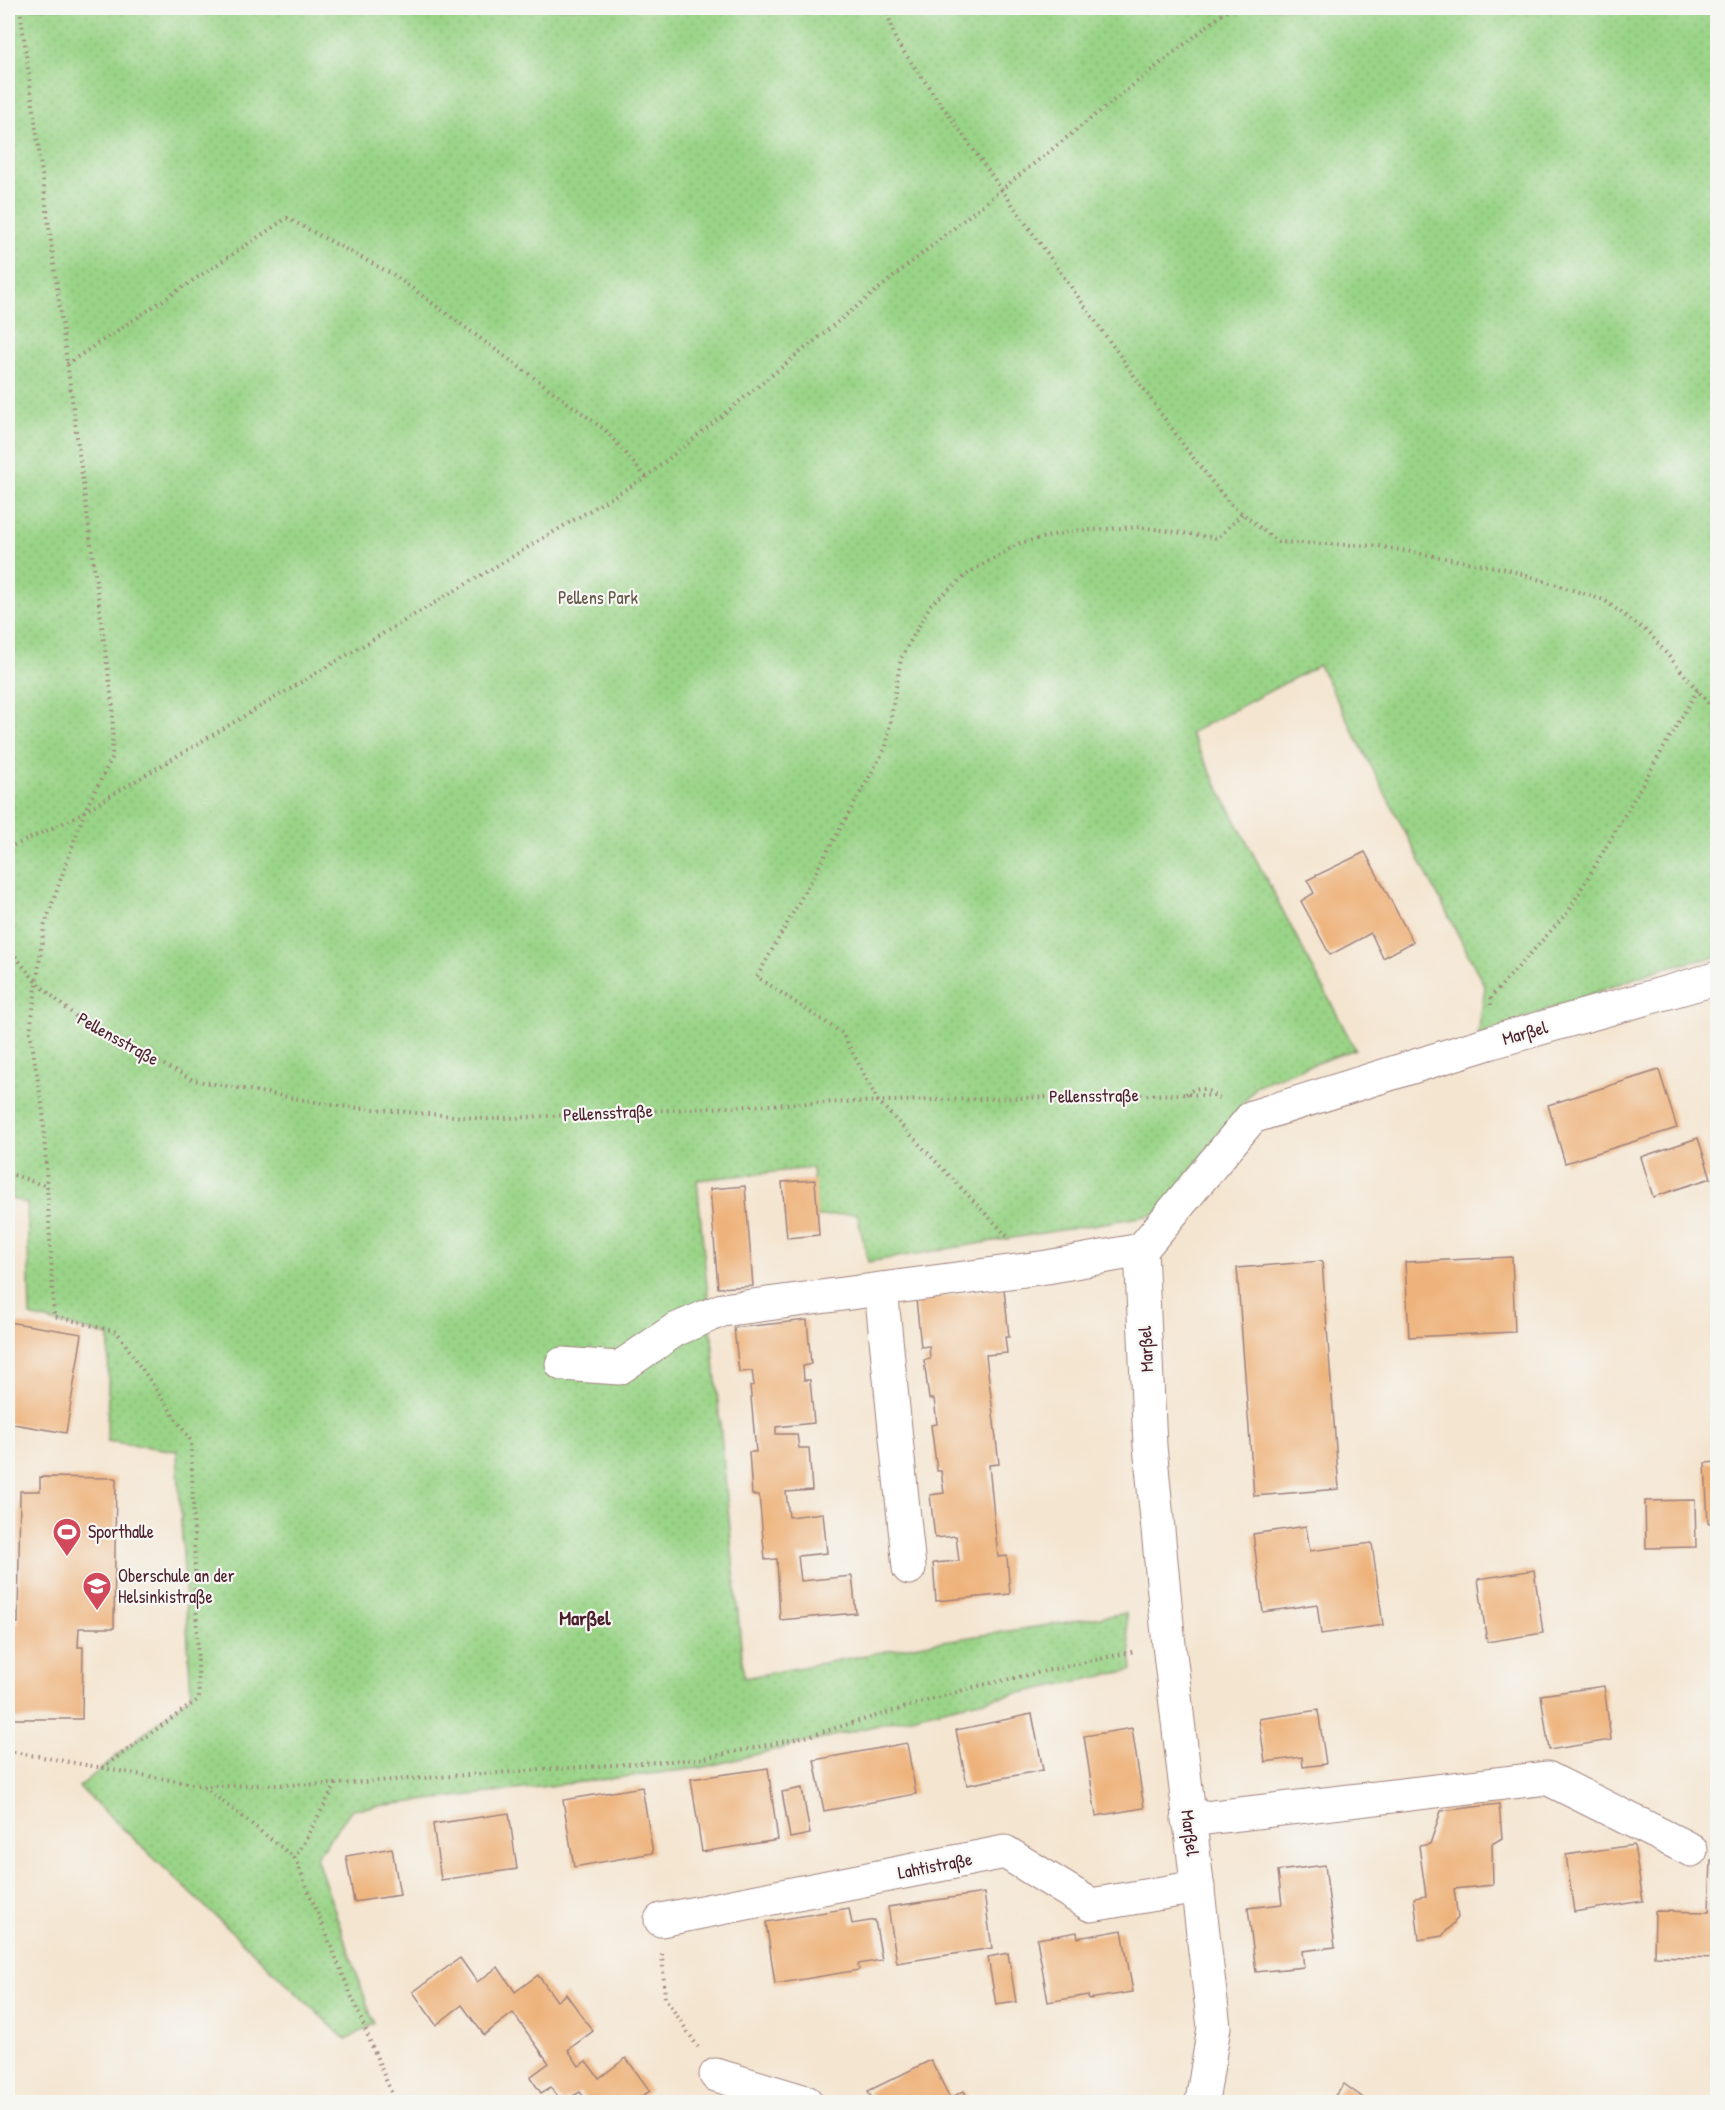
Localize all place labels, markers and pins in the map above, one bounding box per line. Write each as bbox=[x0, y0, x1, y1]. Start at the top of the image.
sports icon: Sporthalle bbox=[51, 1516, 83, 1558]
place label: Sporthalle bbox=[88, 1519, 154, 1544]
place label: Oberschule an der Helsinkistraße bbox=[118, 1563, 235, 1609]
school or university icon: Oberschule an der Helsinkistraße bbox=[81, 1570, 113, 1612]

